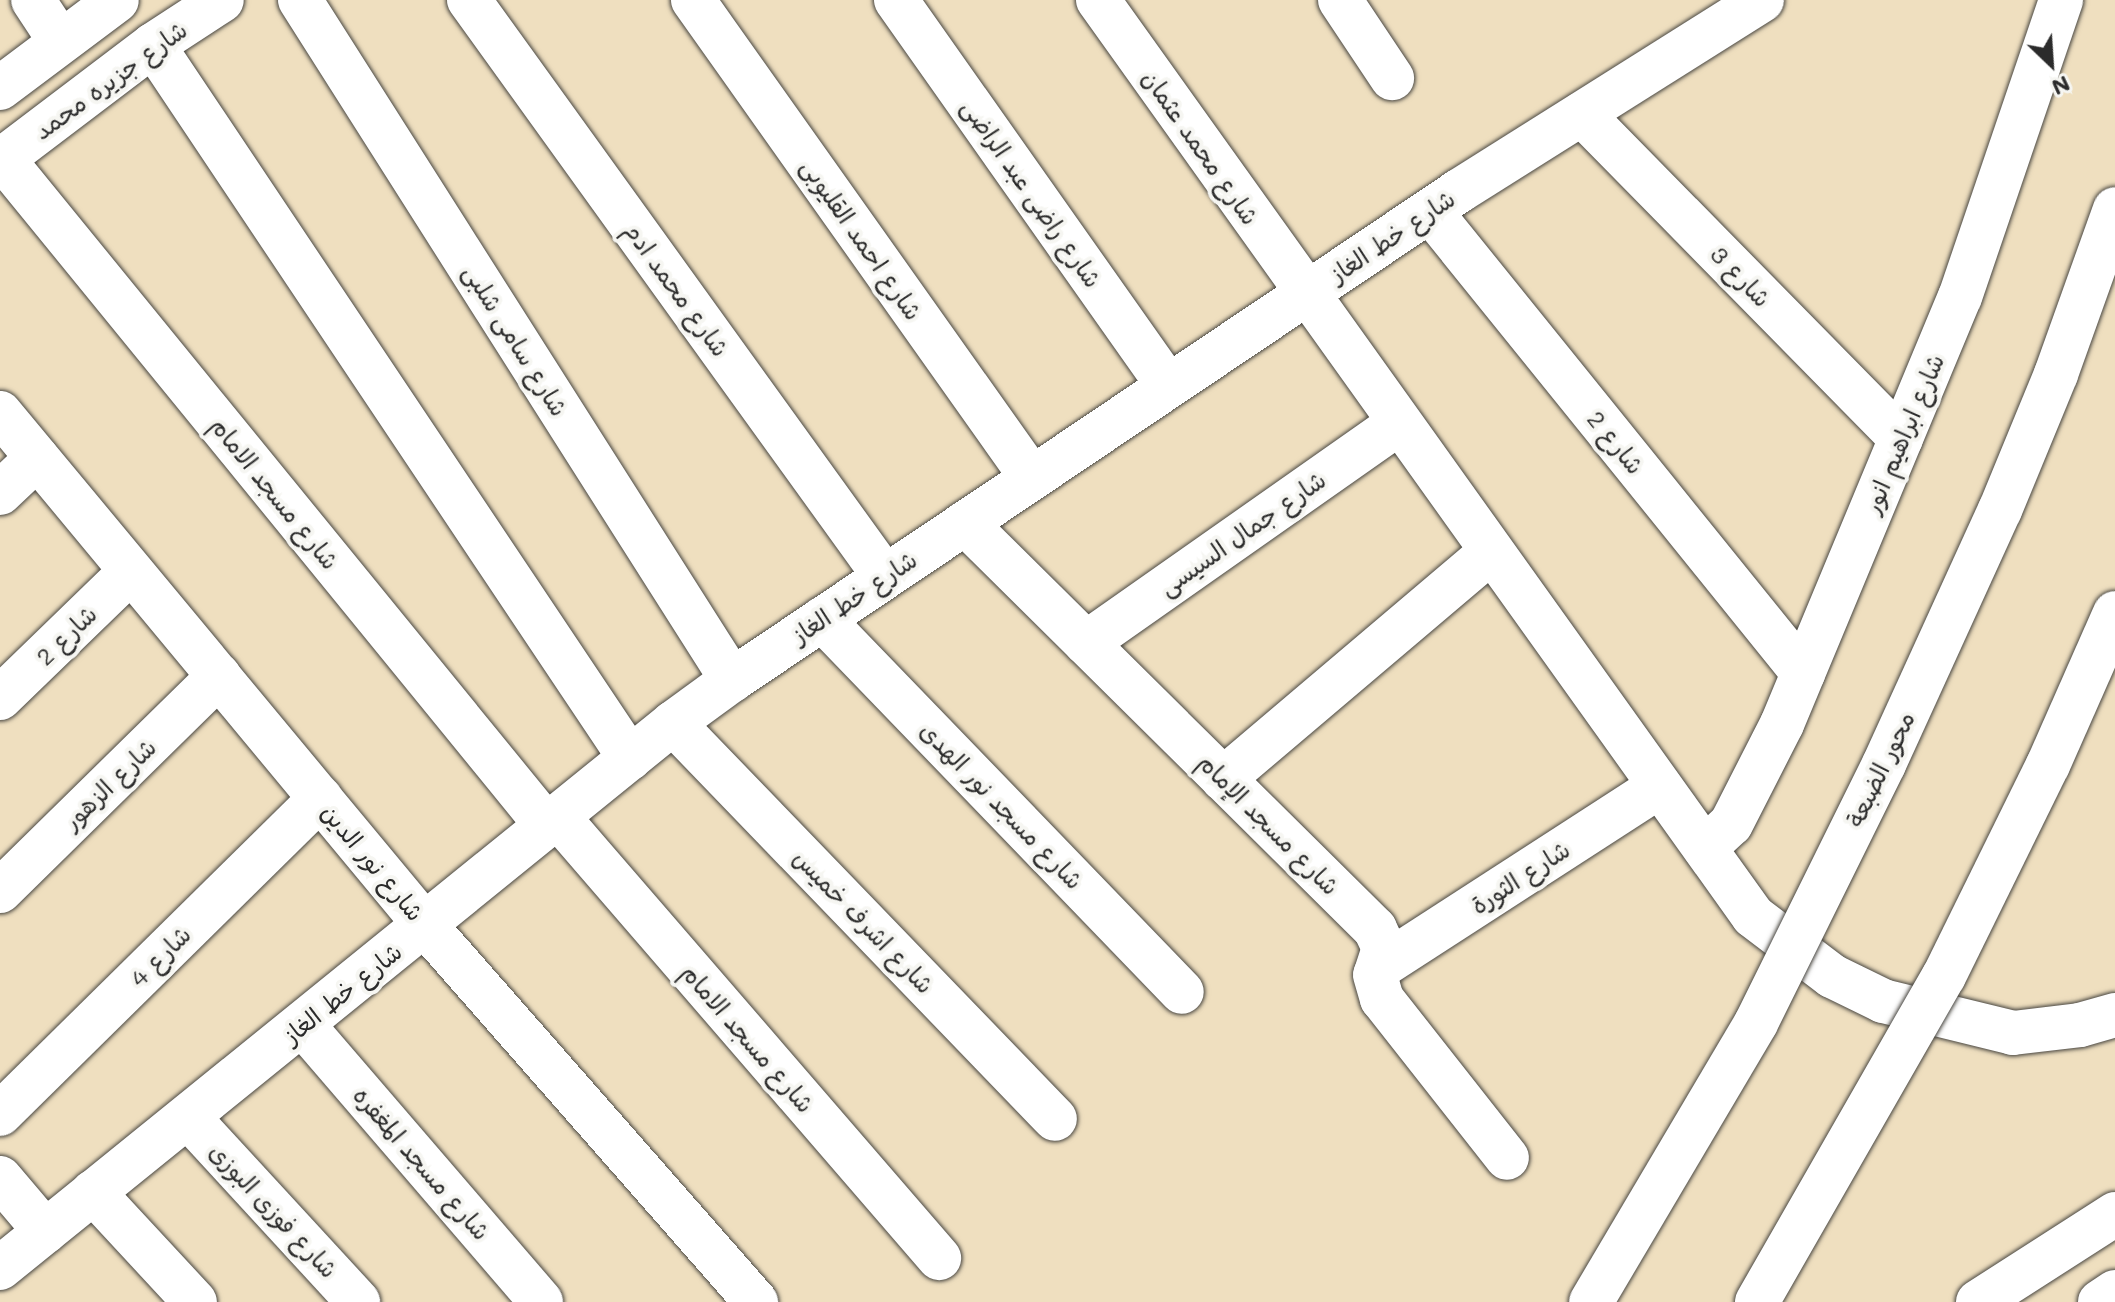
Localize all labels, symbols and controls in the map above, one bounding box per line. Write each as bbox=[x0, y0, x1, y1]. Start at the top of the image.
street label: شارع جزيره محمد bbox=[28, 15, 192, 145]
north arrow bbox=[2011, 24, 2091, 104]
street label: شارع محمد عثمان bbox=[1137, 64, 1265, 230]
text: N bbox=[2048, 70, 2075, 103]
street label: شارع راضى عبد الراضى bbox=[956, 93, 1108, 293]
street label: شارع احمد القليوبى bbox=[796, 153, 928, 325]
street label: شارع خط الغاز bbox=[1324, 184, 1460, 288]
street label: شارع محمد ادم bbox=[619, 216, 735, 362]
street label: شارع 3 bbox=[1705, 239, 1777, 313]
street label: شارع سامى شلبى bbox=[458, 259, 574, 421]
street label: شارع ابراهيم انور bbox=[1856, 350, 1950, 518]
street label: شارع 2 bbox=[1582, 405, 1650, 479]
street label: شارع مسجد الامام bbox=[205, 411, 345, 575]
street label: شارع جمال السيسى bbox=[1153, 465, 1331, 601]
street label: شارع خط الغاز bbox=[786, 545, 922, 649]
street label: شارع 2 bbox=[30, 599, 102, 671]
street label: محور الضبعة bbox=[1840, 707, 1920, 831]
street label: شارع مسجد نور الهدى bbox=[915, 715, 1089, 895]
street label: شارع الزهور bbox=[56, 732, 162, 836]
street label: شارع مسجد الإمام bbox=[1193, 748, 1345, 900]
street label: شارع نور الدين bbox=[316, 798, 430, 926]
street label: شارع الثورة bbox=[1465, 834, 1575, 920]
street label: شارع اشرف خميس bbox=[788, 843, 940, 999]
street label: شارع 4 bbox=[124, 920, 196, 992]
street label: شارع خط الغاز bbox=[277, 936, 407, 1050]
street label: شارع مسجد الامام bbox=[676, 958, 820, 1118]
street label: شارع مسجد المغفره bbox=[348, 1081, 496, 1245]
street label: شارع فوزى البوزى bbox=[204, 1137, 344, 1283]

